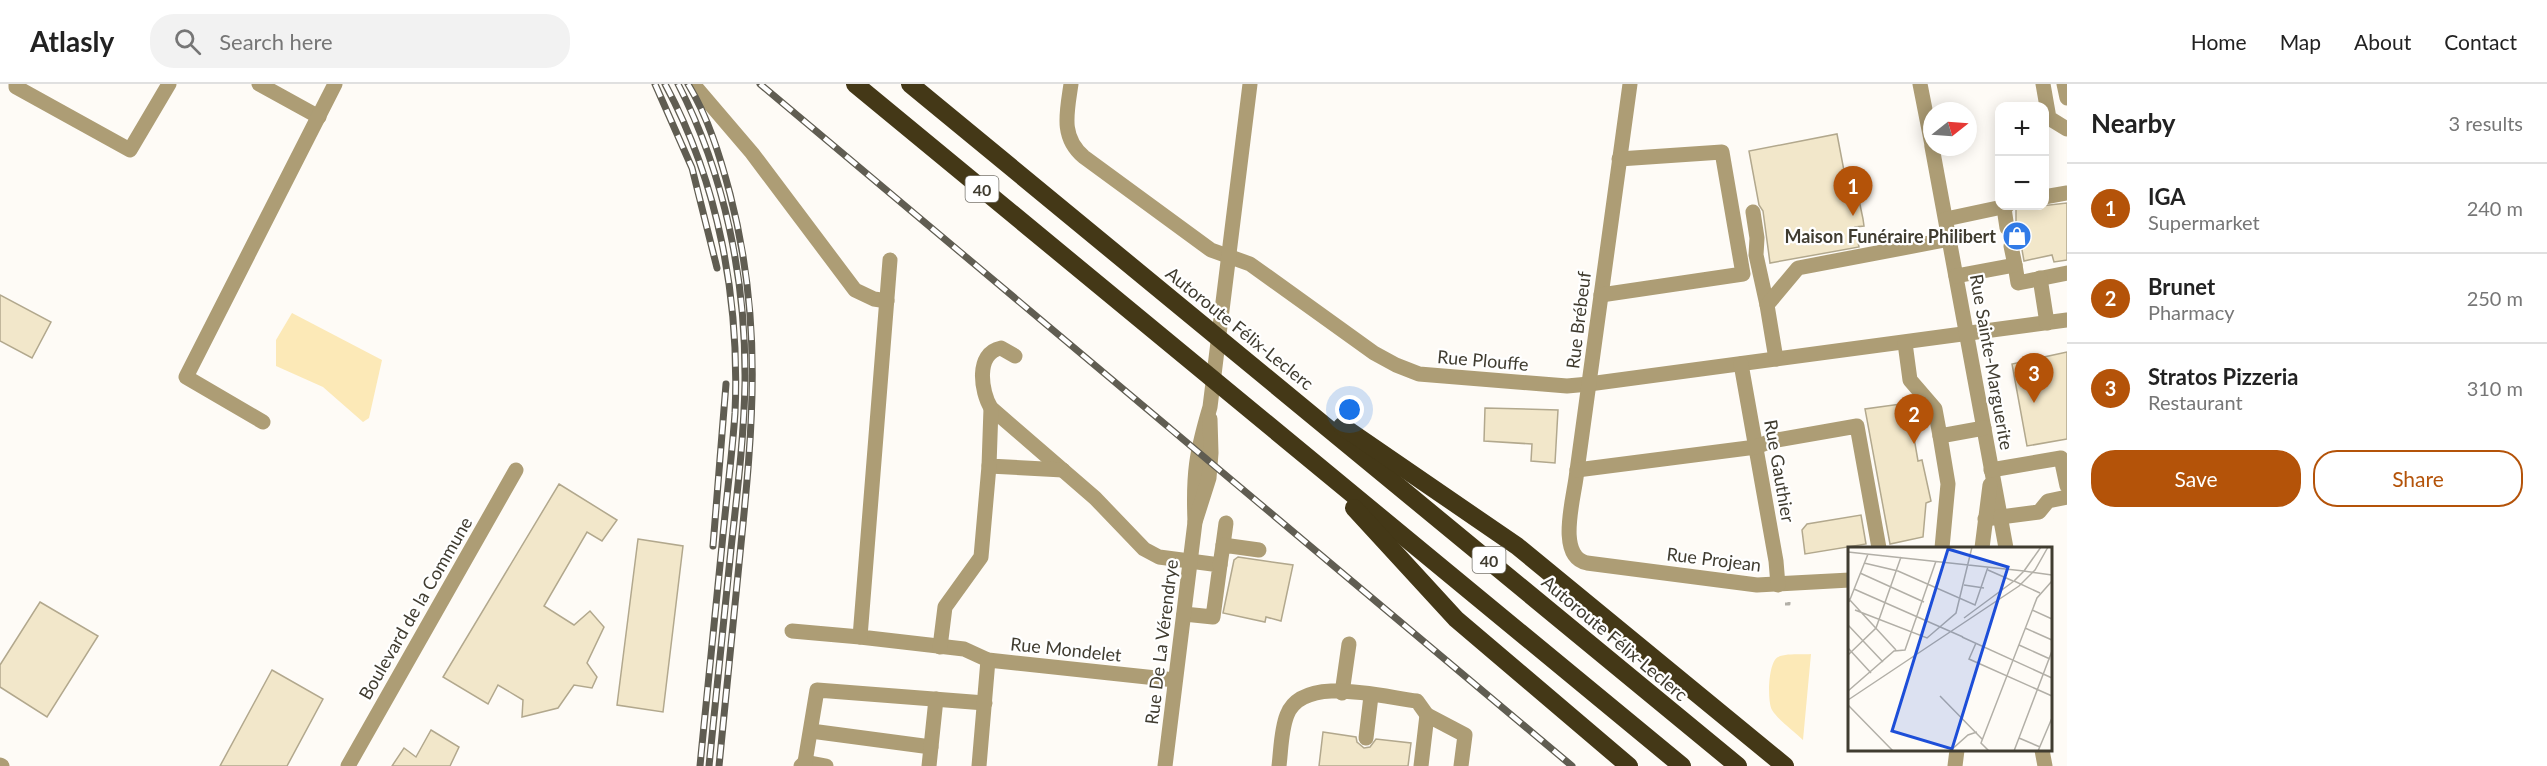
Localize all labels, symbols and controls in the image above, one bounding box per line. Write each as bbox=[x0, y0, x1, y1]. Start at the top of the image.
search box bbox=[150, 14, 570, 68]
text: Atlasly bbox=[30, 24, 114, 58]
icon: search bbox=[171, 25, 204, 58]
text: Search here bbox=[219, 28, 333, 55]
text: Home bbox=[2191, 29, 2247, 54]
text: Map bbox=[2280, 29, 2321, 54]
text: About bbox=[2354, 29, 2411, 54]
text: Contact bbox=[2444, 29, 2517, 54]
north arrow bbox=[1923, 102, 1977, 156]
map controls bbox=[1995, 102, 2049, 210]
button: + bbox=[1995, 102, 2049, 156]
text: Nearby bbox=[2091, 107, 2176, 139]
text: 3 results bbox=[2448, 111, 2523, 135]
button: − bbox=[1995, 156, 2049, 210]
pin: 1 bbox=[1834, 166, 1872, 216]
road number: 40 bbox=[966, 176, 998, 202]
text: IGA bbox=[2148, 183, 2186, 210]
text: 1 bbox=[2105, 196, 2116, 220]
text: 240 m bbox=[2467, 196, 2523, 220]
text: Supermarket bbox=[2148, 210, 2260, 234]
shop icon: Maison Funéraire Philibert bbox=[2001, 220, 2033, 252]
place label: Maison Funéraire Philibert bbox=[1784, 225, 1996, 247]
street label: Autoroute Félix-Leclerc bbox=[1162, 262, 1319, 395]
street label: Rue Brébeuf bbox=[1561, 269, 1595, 370]
street label: Rue Sainte-Marguerite bbox=[1966, 272, 2018, 452]
text: Brunet bbox=[2148, 273, 2215, 300]
text: 2 bbox=[2105, 286, 2116, 310]
text: 250 m bbox=[2467, 286, 2523, 310]
text: Pharmacy bbox=[2148, 300, 2235, 324]
street label: Rue Plouffe bbox=[1436, 345, 1530, 375]
pin: 3 bbox=[2014, 354, 2054, 403]
text: Stratos Pizzeria bbox=[2148, 363, 2299, 390]
text: 3 bbox=[2105, 376, 2116, 400]
text: 310 m bbox=[2467, 376, 2523, 400]
text: Restaurant bbox=[2148, 390, 2243, 414]
pin: 2 bbox=[1894, 394, 1934, 444]
your location bbox=[1335, 395, 1364, 424]
street label: Rue Gauthier bbox=[1760, 418, 1800, 525]
button: Save bbox=[2091, 450, 2301, 507]
button: Share bbox=[2313, 450, 2523, 507]
street label: Boulevard de la Commune bbox=[354, 513, 476, 703]
street label: Rue Projean bbox=[1666, 542, 1762, 576]
road number: 40 bbox=[1472, 547, 1506, 573]
inset map bbox=[1848, 547, 2052, 751]
street label: Rue De La Vérendrye bbox=[1140, 558, 1182, 726]
street label: Autoroute Félix-Leclerc bbox=[1538, 571, 1693, 706]
street label: Rue Mondelet bbox=[1009, 632, 1123, 666]

